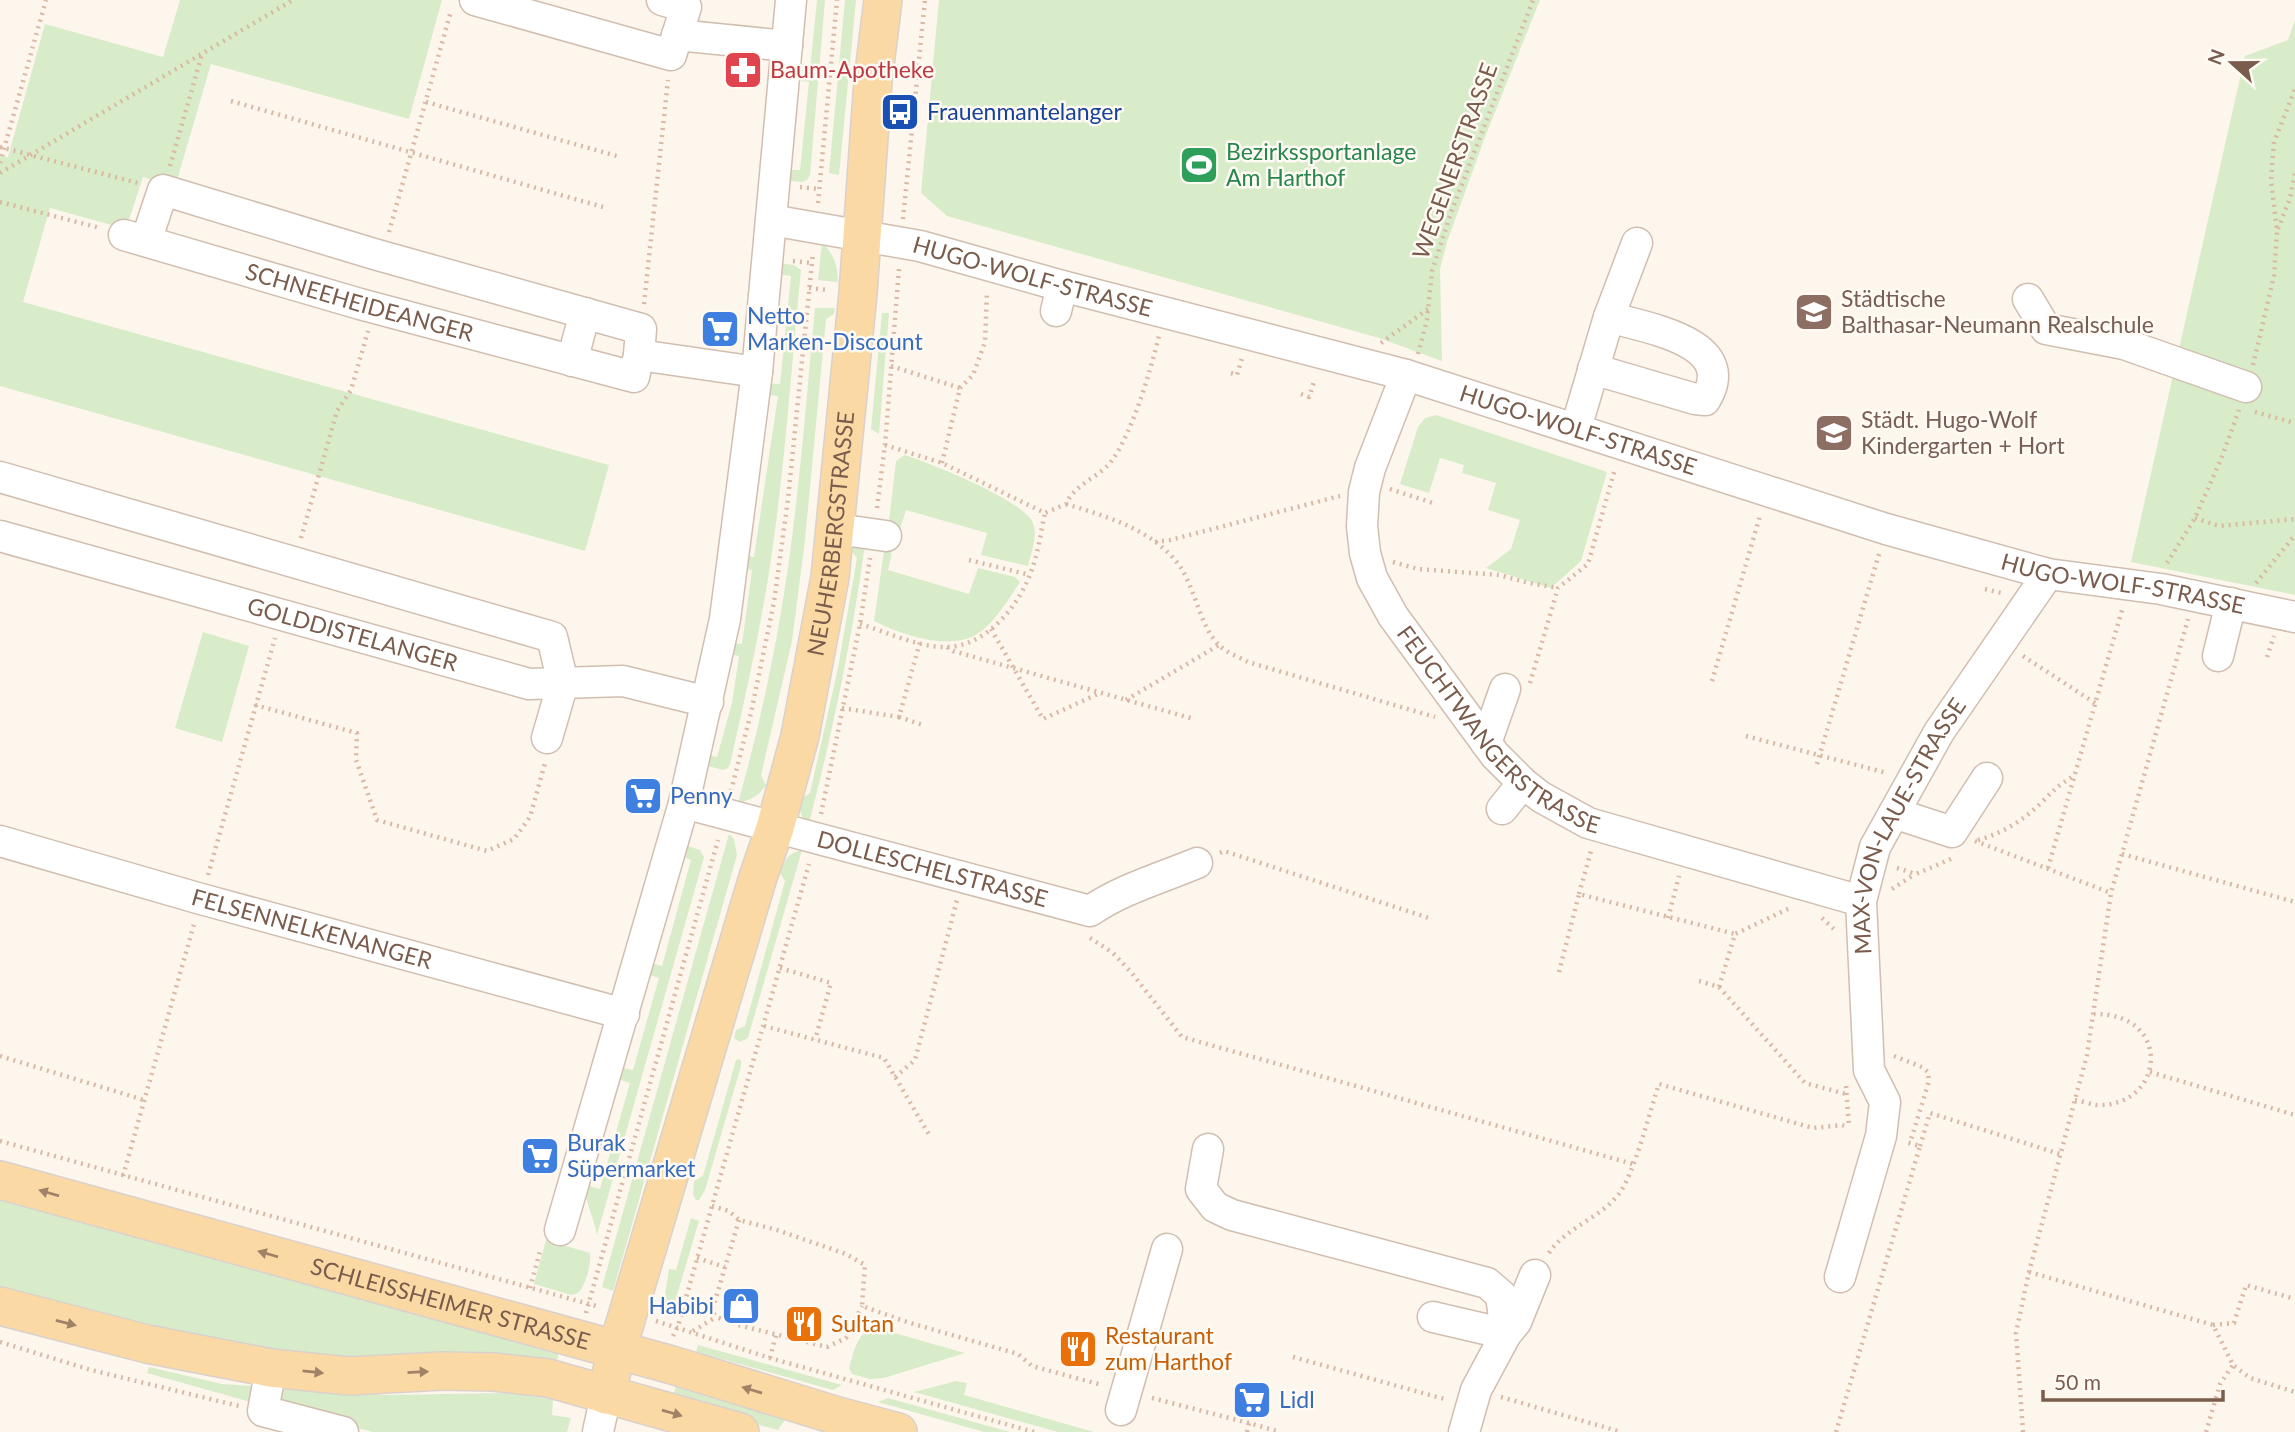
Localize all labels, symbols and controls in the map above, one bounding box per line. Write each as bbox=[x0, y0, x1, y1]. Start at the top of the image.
north arrow bbox=[2197, 28, 2267, 98]
text: N bbox=[2202, 46, 2229, 68]
pharmacy icon: Baum-Apotheke bbox=[722, 49, 764, 91]
place label: Baum-Apotheke bbox=[770, 55, 934, 83]
street label: WEGENERSTRASSE bbox=[1406, 59, 1503, 262]
bus stop icon: Frauenmantelanger bbox=[879, 91, 921, 133]
place label: Frauenmantelanger bbox=[927, 97, 1122, 125]
place label: Bezirkssportanlage Am Harthof bbox=[1226, 137, 1416, 191]
sports icon: Bezirkssportanlage Am Harthof bbox=[1178, 144, 1220, 186]
street label: HUGO-WOLF-STRASSE bbox=[910, 230, 1156, 322]
street label: SCHNEEHEIDEANGER bbox=[243, 256, 477, 347]
place label: Städtische Balthasar-Neumann Realschule bbox=[1841, 284, 2154, 338]
school or university icon: Städtische Balthasar-Neumann Realschule bbox=[1793, 291, 1835, 333]
place label: Netto Marken-Discount bbox=[747, 301, 923, 355]
supermarket icon: Netto Marken-Discount bbox=[699, 308, 741, 350]
street label: HUGO-WOLF-STRASSE bbox=[1457, 378, 1701, 480]
place label: Städt. Hugo-Wolf Kindergarten + Hort bbox=[1861, 405, 2065, 459]
street label: NEUHERBERGSTRASSE bbox=[800, 410, 859, 658]
school or university icon: Städt. Hugo-Wolf Kindergarten + Hort bbox=[1813, 412, 1855, 454]
street label: HUGO-WOLF-STRASSE bbox=[1998, 547, 2248, 619]
street label: GOLDDISTELANGER bbox=[244, 591, 462, 677]
street label: FEUCHTWANGERSTRASSE bbox=[1392, 620, 1603, 839]
street label: MAX-VON-LAUE-STRASSE bbox=[1846, 692, 1971, 955]
supermarket icon: Penny bbox=[622, 775, 664, 817]
place label: Penny bbox=[670, 781, 733, 809]
street label: DOLLESCHELSTRASSE bbox=[814, 824, 1051, 912]
street label: FELSENNELKENANGER bbox=[189, 882, 436, 974]
place label: Burak Süpermarket bbox=[567, 1128, 696, 1182]
supermarket icon: Burak Süpermarket bbox=[519, 1135, 561, 1177]
one-way arrow bbox=[38, 1188, 59, 1198]
one-way arrow bbox=[257, 1249, 278, 1259]
street label: SCHLEISSHEIMER STRASSE bbox=[308, 1251, 593, 1355]
shop icon: Habibi bbox=[720, 1285, 762, 1327]
place label: Habibi bbox=[649, 1291, 714, 1319]
restaurant icon: Sultan bbox=[783, 1303, 825, 1345]
place label: Sultan bbox=[831, 1309, 894, 1337]
one-way arrow bbox=[55, 1318, 77, 1329]
place label: Restaurant zum Harthof bbox=[1105, 1321, 1232, 1375]
restaurant icon: Restaurant zum Harthof bbox=[1057, 1328, 1099, 1370]
scale bar bbox=[2043, 1358, 2223, 1402]
one-way arrow bbox=[407, 1366, 429, 1377]
one-way arrow bbox=[302, 1367, 324, 1378]
text: 50 m bbox=[2054, 1369, 2101, 1394]
supermarket icon: Lidl bbox=[1231, 1379, 1273, 1421]
one-way arrow bbox=[742, 1384, 763, 1394]
place label: Lidl bbox=[1279, 1385, 1315, 1413]
one-way arrow bbox=[662, 1408, 683, 1418]

